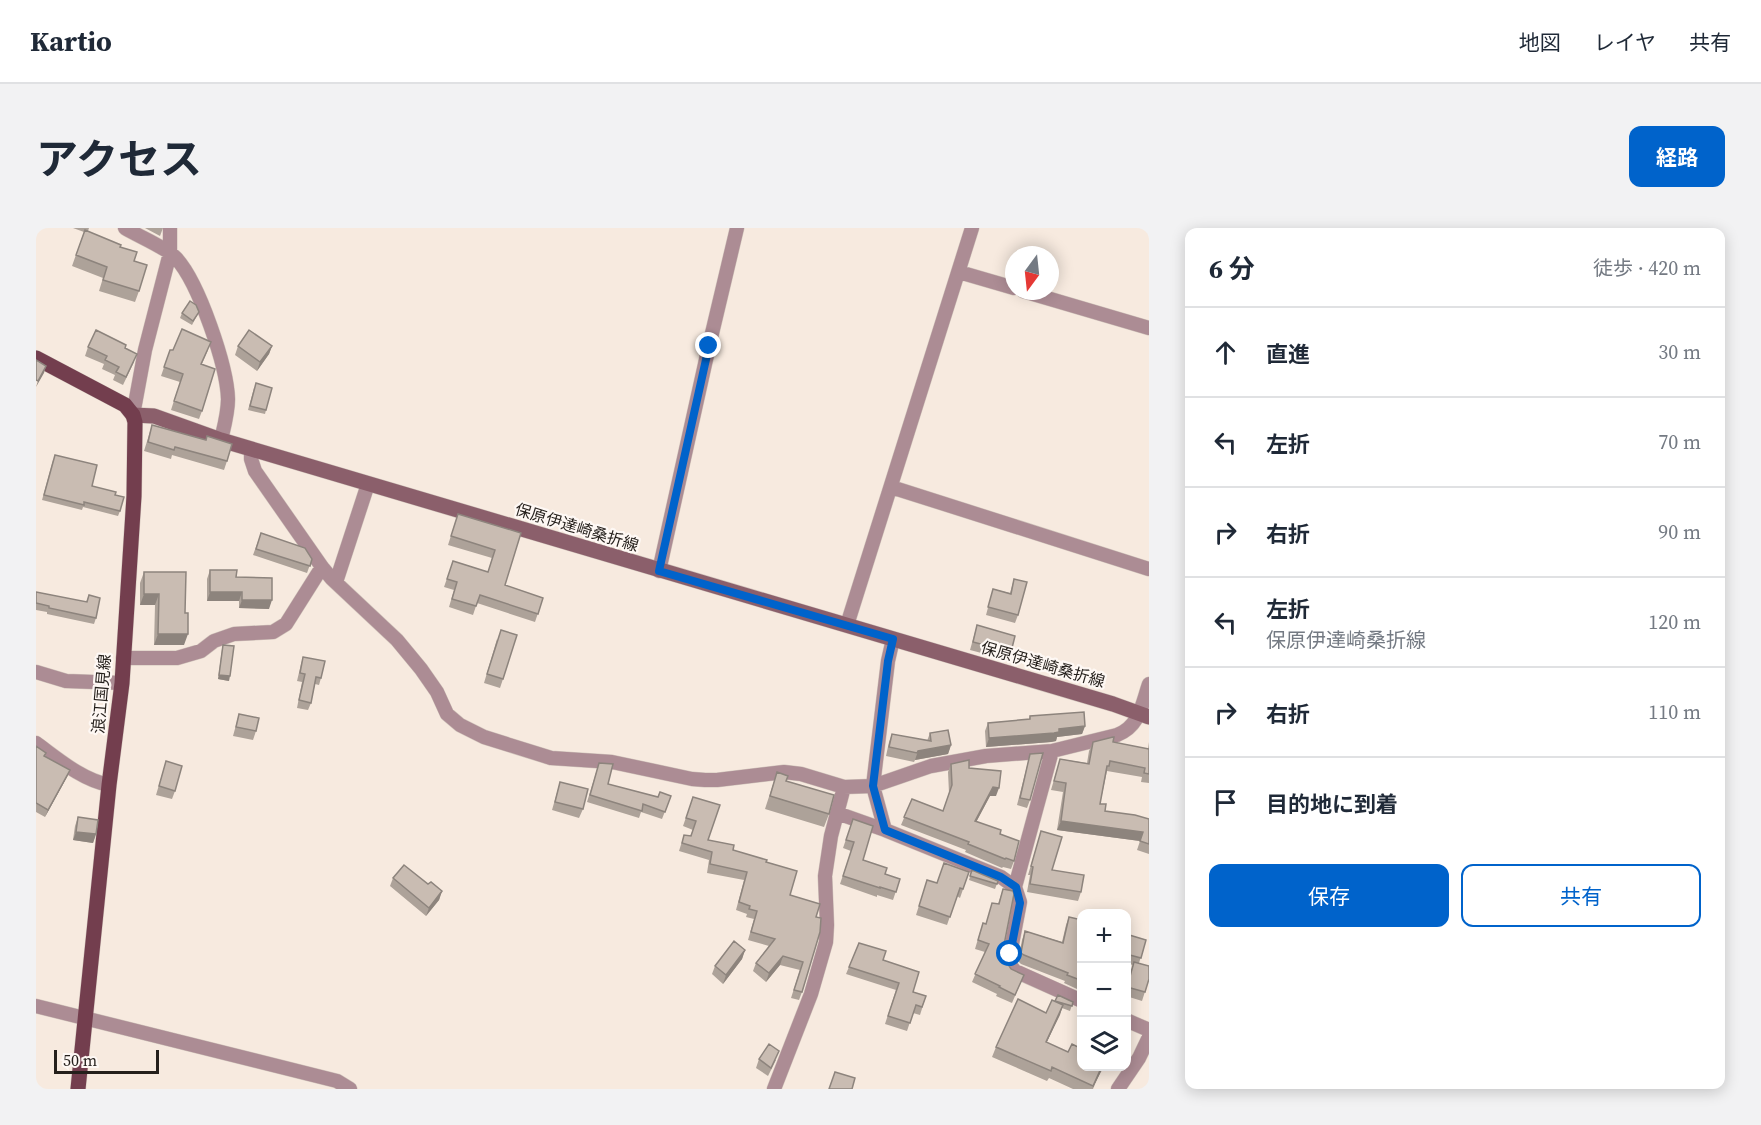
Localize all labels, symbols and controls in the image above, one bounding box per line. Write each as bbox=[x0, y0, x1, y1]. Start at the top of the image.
text: Kartio bbox=[30, 22, 112, 60]
text: 地図 bbox=[1519, 28, 1561, 57]
text: レイヤ bbox=[1594, 28, 1656, 57]
text: 共有 bbox=[1689, 28, 1731, 57]
button: 経路 bbox=[1629, 126, 1725, 187]
text: アクセス bbox=[36, 130, 202, 188]
north arrow bbox=[1005, 246, 1059, 300]
text: 6 分 bbox=[1209, 251, 1255, 287]
text: 徒歩 · 420 m bbox=[1593, 254, 1701, 282]
route end bbox=[695, 332, 721, 358]
icon: ahead bbox=[1209, 336, 1242, 369]
text: 30 m bbox=[1658, 338, 1701, 366]
text: 直進 bbox=[1266, 339, 1310, 369]
icon: left bbox=[1209, 426, 1242, 459]
text: 70 m bbox=[1658, 428, 1701, 456]
text: 左折 bbox=[1266, 429, 1310, 459]
street label: 保原伊達崎桑折線 bbox=[513, 498, 641, 556]
icon: right bbox=[1209, 516, 1242, 549]
text: 90 m bbox=[1658, 518, 1701, 546]
text: 右折 bbox=[1266, 519, 1310, 549]
text: 左折 bbox=[1266, 594, 1310, 624]
icon: left bbox=[1209, 606, 1242, 639]
text: 120 m bbox=[1648, 608, 1701, 636]
text: 保原伊達崎桑折線 bbox=[1266, 626, 1426, 654]
street label: 保原伊達崎桑折線 bbox=[978, 636, 1108, 692]
street label: 浪江国見線 bbox=[87, 653, 115, 735]
icon: right bbox=[1209, 696, 1242, 729]
text: 110 m bbox=[1648, 698, 1701, 726]
text: 右折 bbox=[1266, 699, 1310, 729]
icon: arrive bbox=[1209, 786, 1242, 819]
text: 目的地に到着 bbox=[1266, 789, 1398, 819]
button: 保存 bbox=[1209, 864, 1449, 927]
button: 共有 bbox=[1461, 864, 1701, 927]
map controls bbox=[1077, 909, 1131, 1071]
button: + bbox=[1077, 909, 1131, 963]
route start bbox=[996, 940, 1022, 966]
button: − bbox=[1077, 963, 1131, 1017]
button: layers bbox=[1077, 1017, 1131, 1071]
scale bar bbox=[54, 1047, 159, 1074]
text: 50 m bbox=[63, 1049, 97, 1071]

